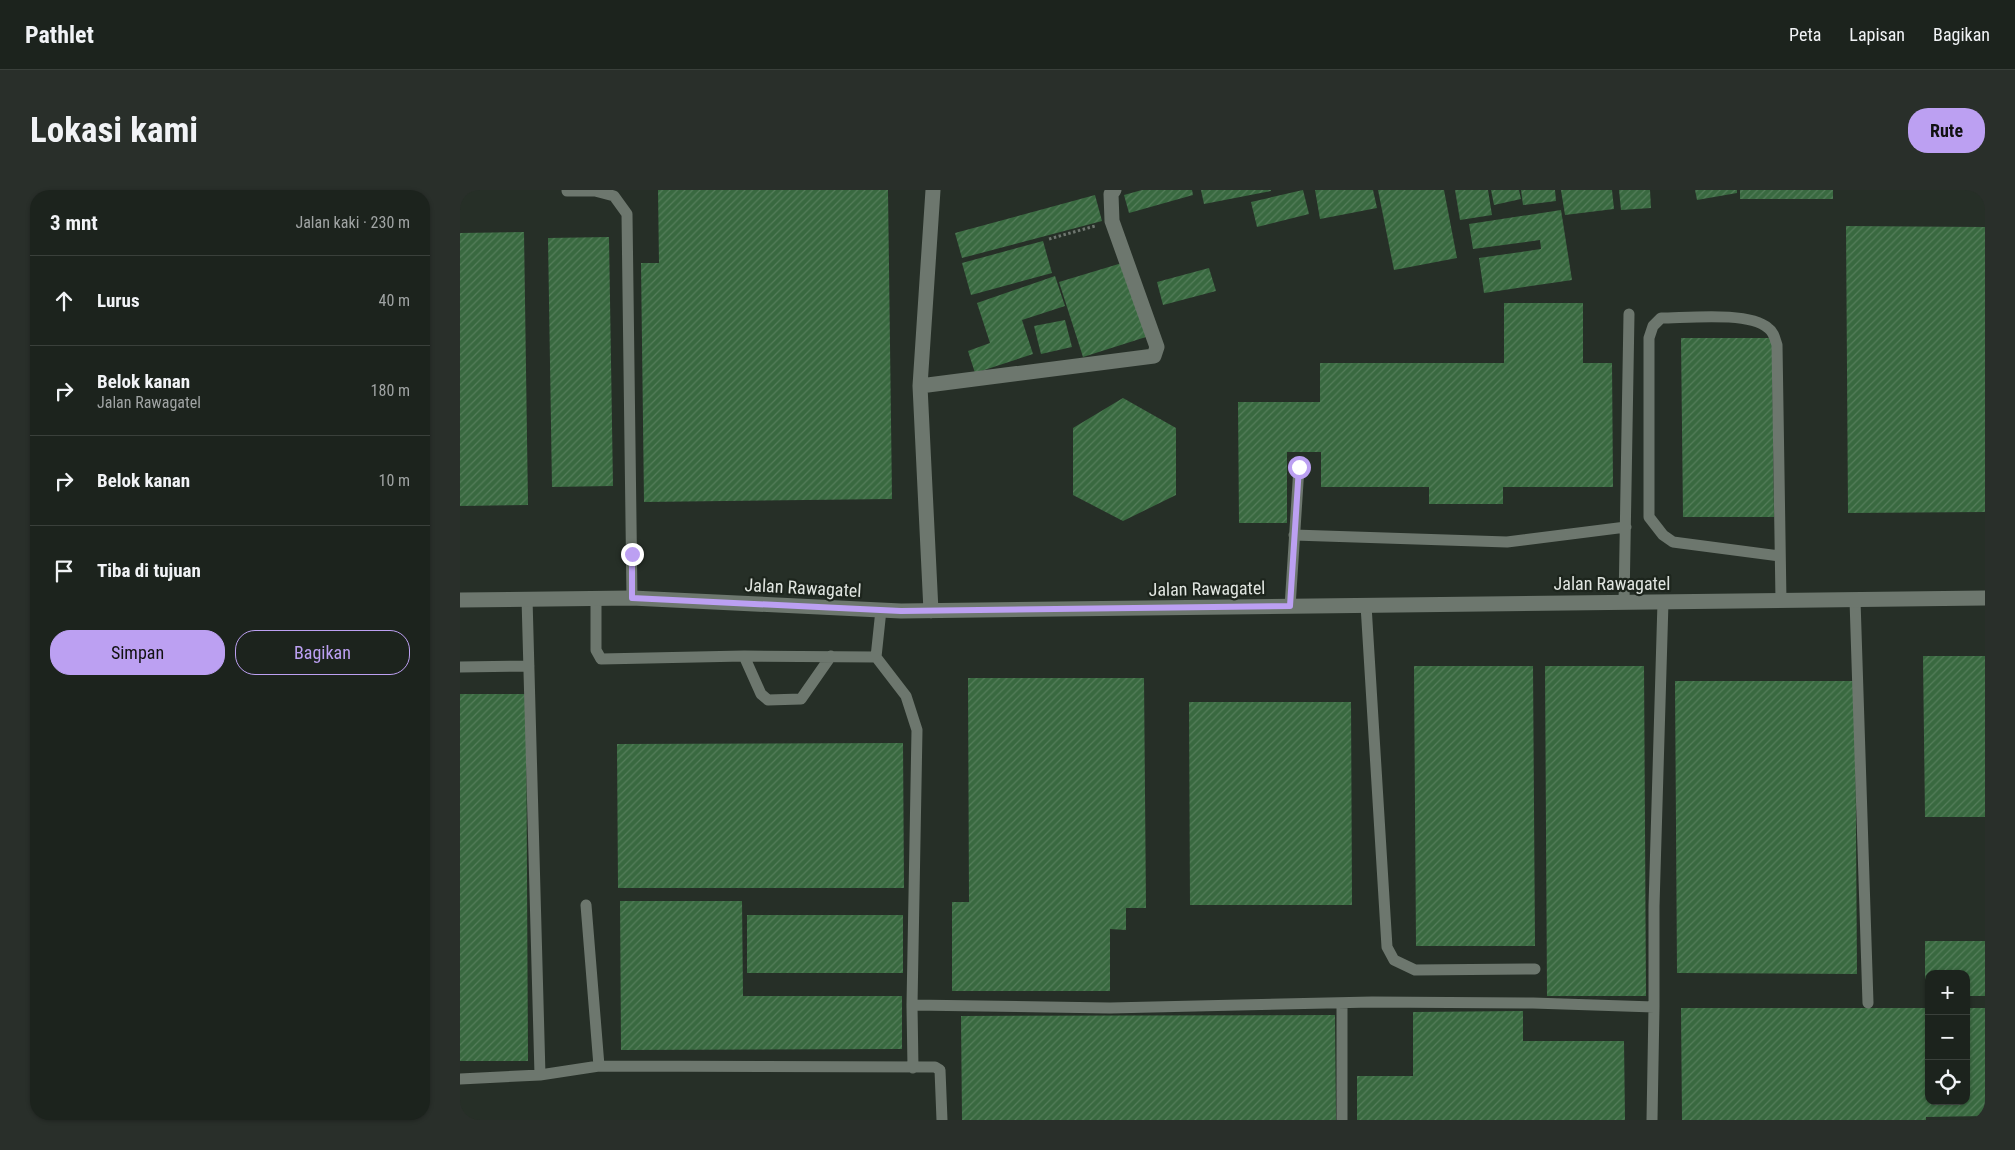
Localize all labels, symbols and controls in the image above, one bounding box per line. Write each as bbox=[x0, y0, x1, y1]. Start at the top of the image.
text: Pathlet bbox=[25, 21, 94, 49]
text: Peta bbox=[1789, 24, 1821, 45]
text: Lapisan bbox=[1849, 24, 1905, 45]
text: Bagikan bbox=[1933, 24, 1990, 45]
button: Rute bbox=[1908, 108, 1985, 153]
text: Lokasi kami bbox=[30, 110, 198, 151]
text: 3 mnt bbox=[50, 211, 98, 235]
text: Jalan kaki · 230 m bbox=[295, 213, 410, 232]
icon: ahead bbox=[50, 287, 78, 315]
text: Lurus bbox=[97, 289, 140, 312]
text: 40 m bbox=[378, 291, 410, 310]
text: Belok kanan bbox=[97, 370, 190, 393]
icon: right bbox=[50, 377, 78, 405]
text: 180 m bbox=[371, 381, 410, 400]
text: Jalan Rawagatel bbox=[97, 393, 201, 412]
route start bbox=[1288, 456, 1311, 479]
icon: right bbox=[50, 467, 78, 495]
text: Belok kanan bbox=[97, 469, 190, 492]
text: 10 m bbox=[378, 471, 410, 490]
route end bbox=[621, 543, 644, 566]
icon: arrive bbox=[50, 557, 78, 585]
text: Tiba di tujuan bbox=[97, 559, 201, 582]
street label: Jalan Rawagatel bbox=[1554, 573, 1670, 594]
street label: Jalan Rawagatel bbox=[744, 574, 862, 601]
street label: Jalan Rawagatel bbox=[1148, 577, 1266, 600]
button: Simpan bbox=[50, 630, 225, 675]
button: Bagikan bbox=[235, 630, 410, 675]
map controls bbox=[1925, 970, 1970, 1105]
button: + bbox=[1925, 970, 1970, 1015]
button: − bbox=[1925, 1015, 1970, 1060]
button: locate bbox=[1925, 1060, 1970, 1105]

